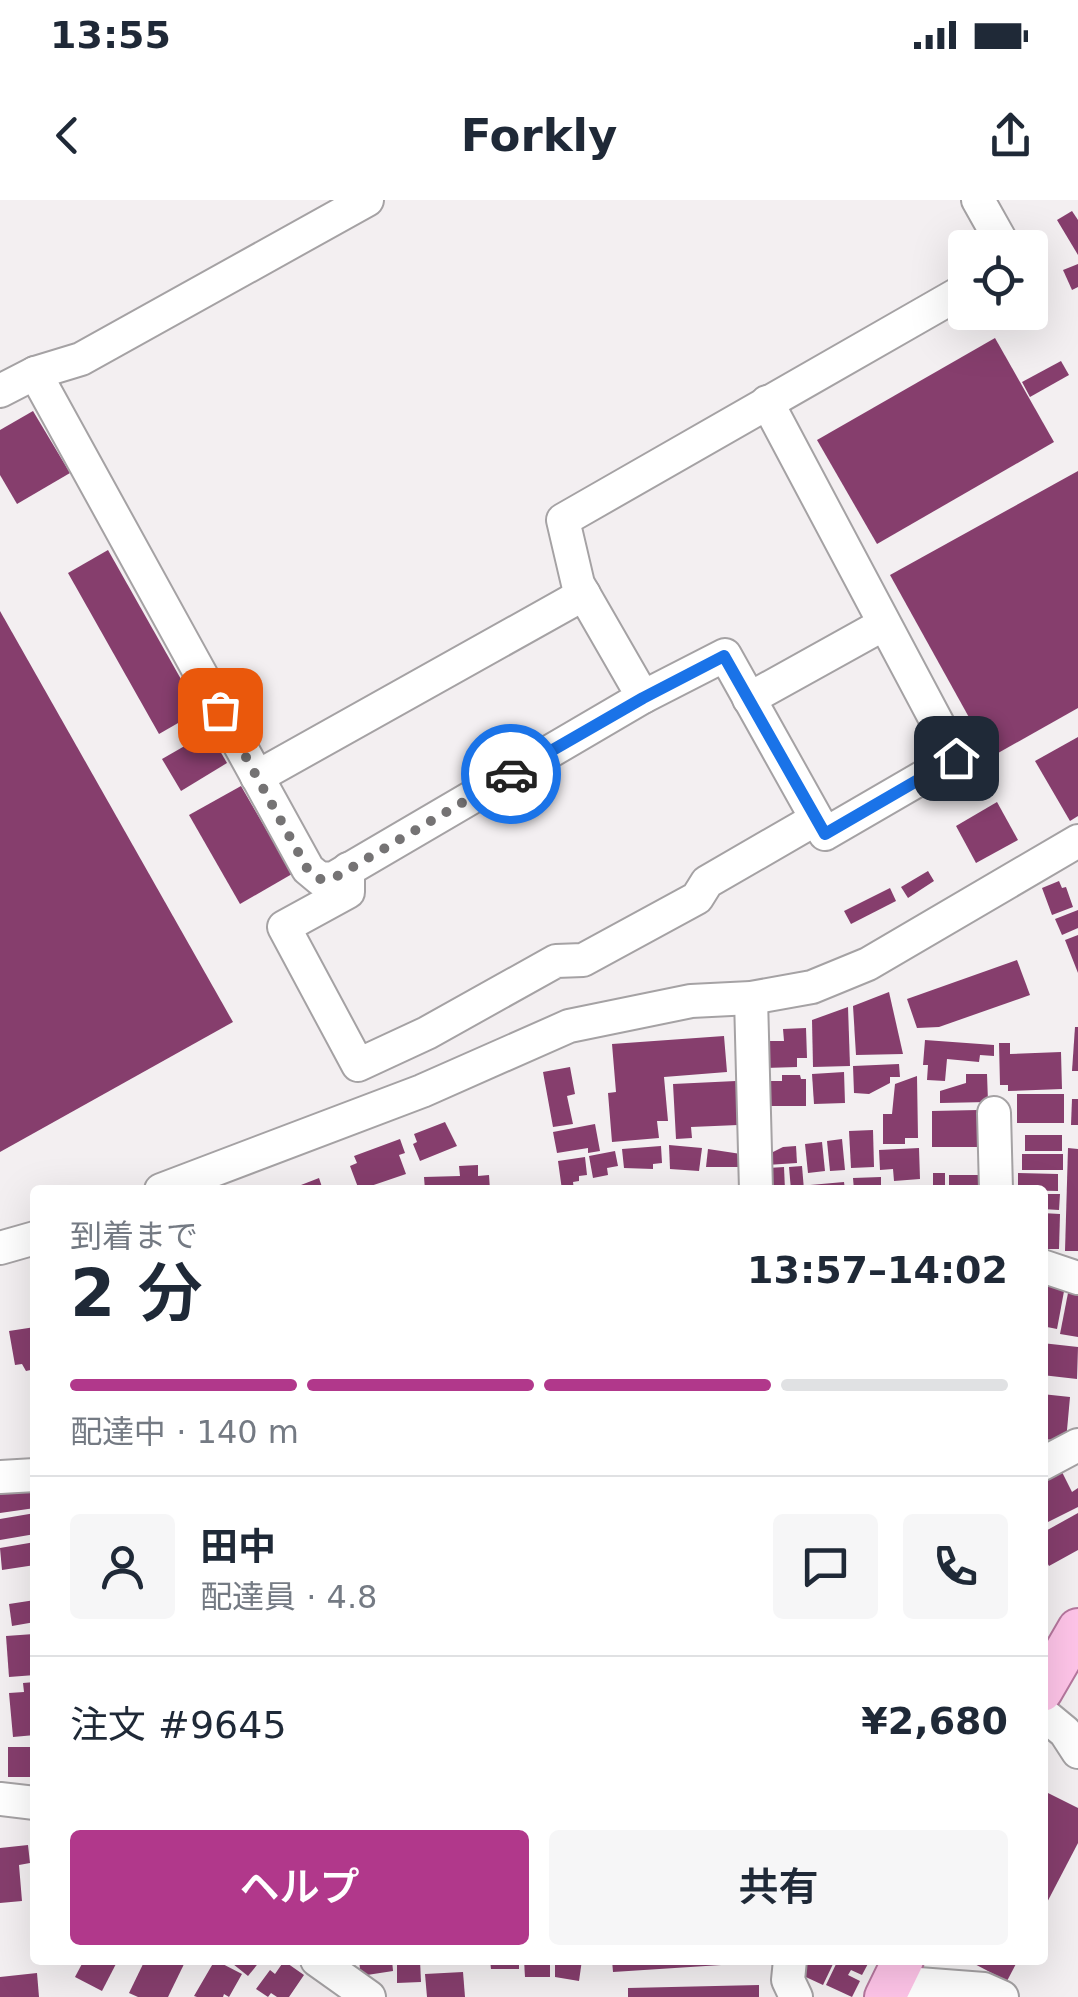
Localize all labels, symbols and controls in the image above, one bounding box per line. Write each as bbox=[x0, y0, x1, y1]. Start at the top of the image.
text: 13:55 bbox=[50, 13, 171, 57]
icon: back bbox=[40, 108, 95, 163]
icon: share bbox=[983, 108, 1038, 163]
text: Forkly bbox=[461, 109, 617, 162]
map controls bbox=[948, 230, 1048, 330]
button: locate bbox=[948, 230, 1048, 330]
pin bbox=[178, 668, 263, 753]
icon: bag bbox=[193, 683, 248, 738]
pin bbox=[914, 716, 999, 801]
courier bbox=[461, 724, 561, 824]
icon: home bbox=[929, 731, 984, 786]
icon: car bbox=[484, 747, 539, 802]
text: 到着まで bbox=[70, 1217, 198, 1255]
text: 13:57–14:02 bbox=[747, 1248, 1008, 1292]
text: 2 分 bbox=[70, 1256, 203, 1331]
text: 配達中 · 140 m bbox=[70, 1413, 299, 1451]
button: person bbox=[70, 1514, 175, 1619]
button: chat bbox=[773, 1514, 878, 1619]
button: phone bbox=[903, 1514, 1008, 1619]
text: 田中 bbox=[200, 1525, 276, 1569]
text: 配達員 · 4.8 bbox=[200, 1578, 377, 1616]
text: ¥2,680 bbox=[861, 1699, 1008, 1743]
text: 注文 #9645 bbox=[70, 1703, 287, 1747]
button: ヘルプ bbox=[70, 1830, 529, 1945]
button: 共有 bbox=[549, 1830, 1008, 1945]

